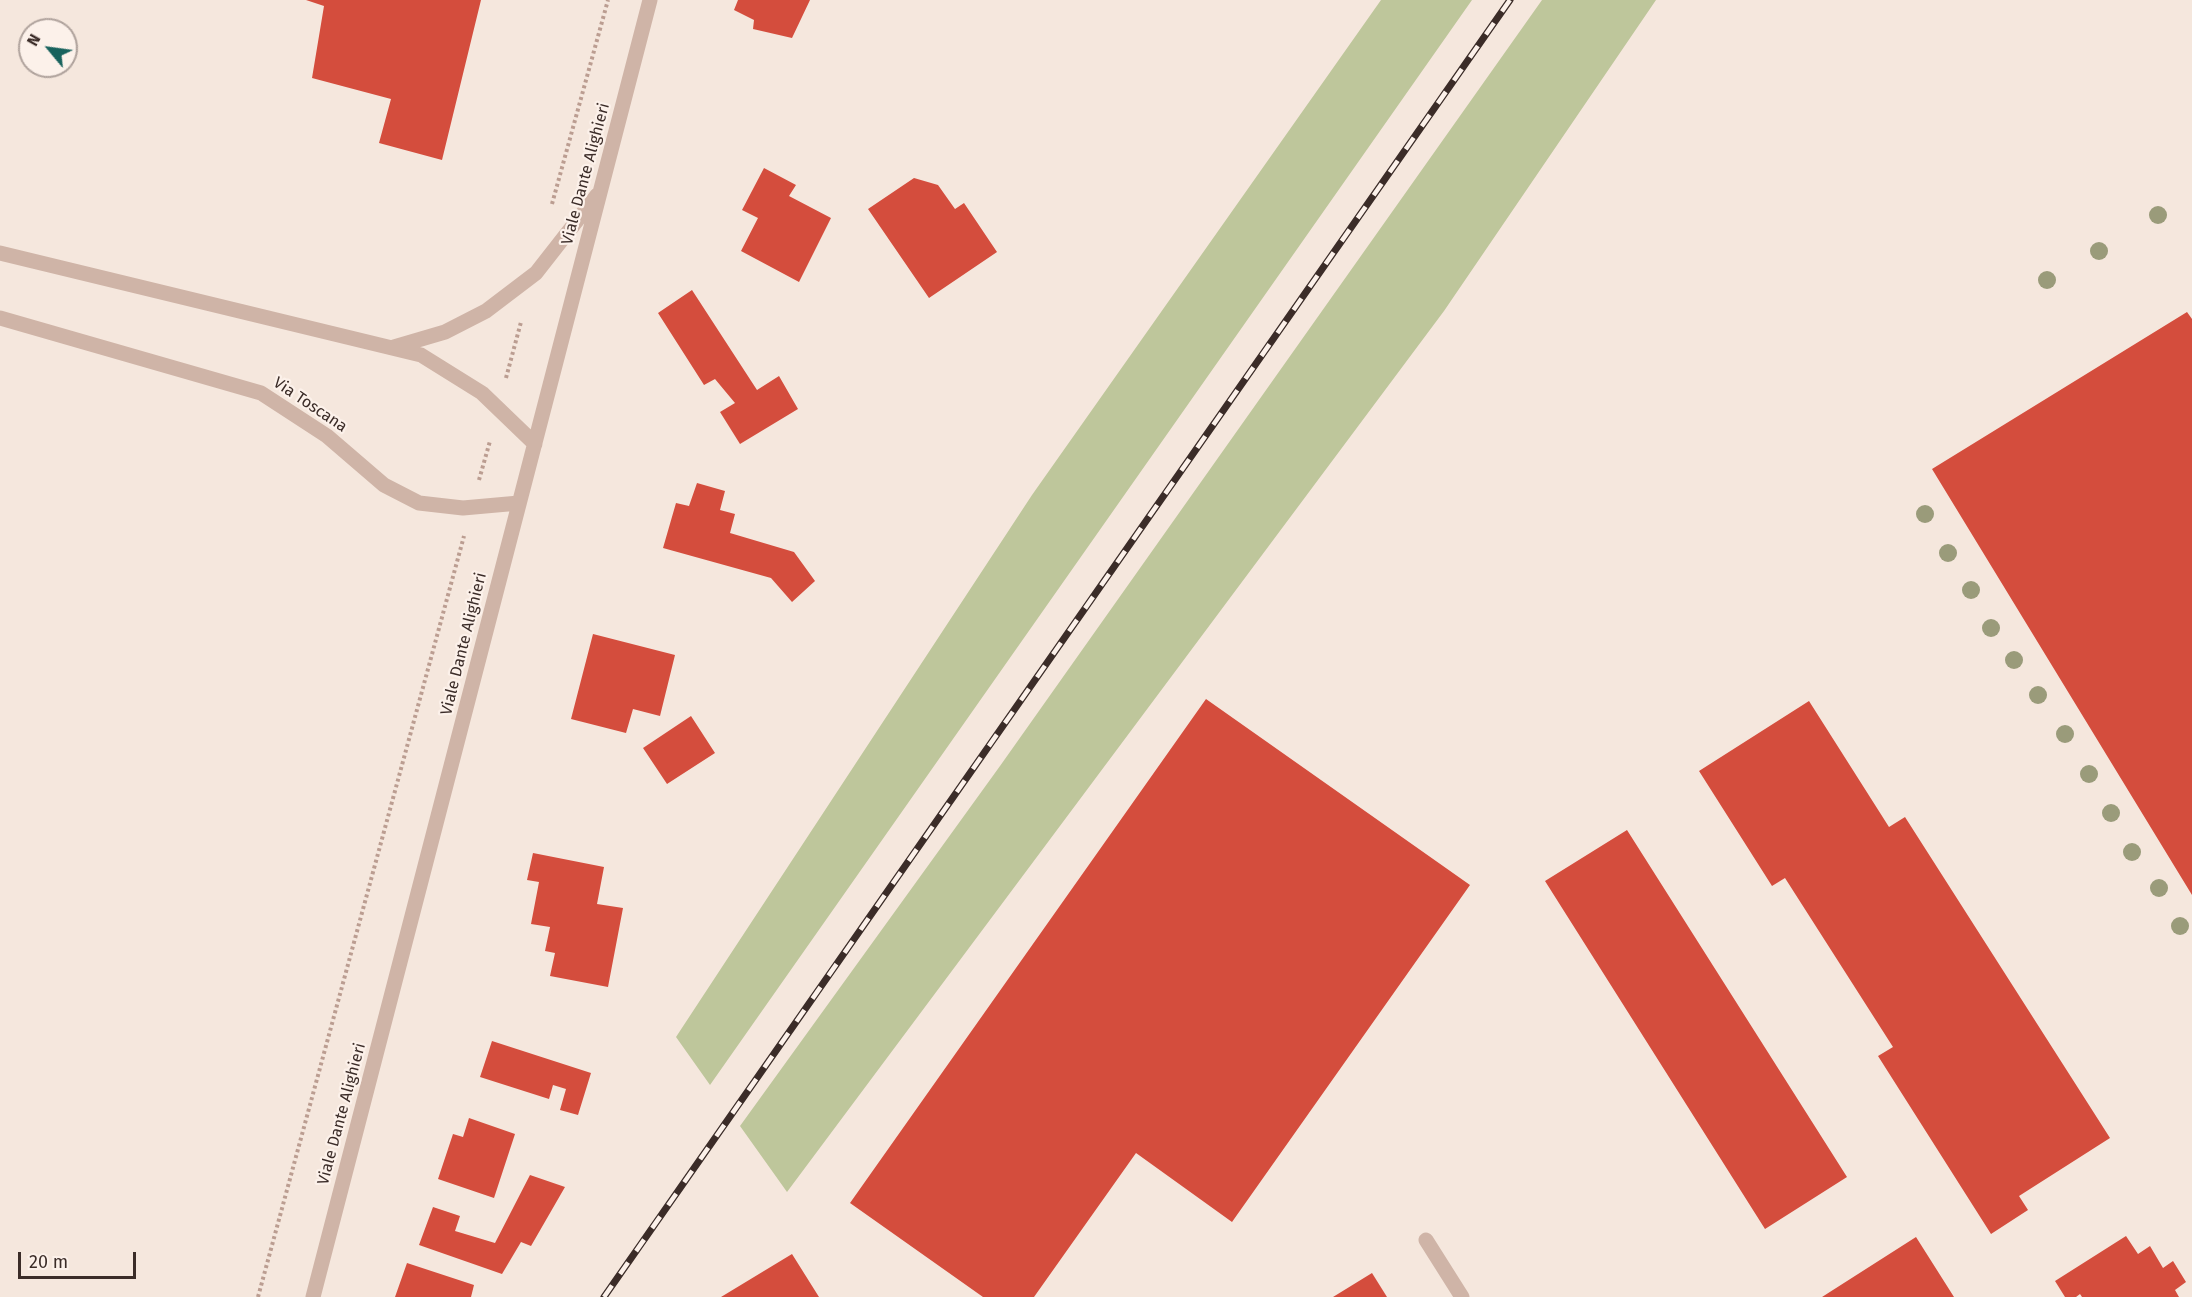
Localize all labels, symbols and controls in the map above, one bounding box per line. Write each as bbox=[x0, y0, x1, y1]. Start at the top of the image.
north arrow bbox=[18, 18, 78, 78]
text: N bbox=[23, 31, 44, 49]
street label: Viale Dante Alighieri bbox=[558, 101, 614, 247]
street label: Via Toscana bbox=[269, 373, 351, 437]
street label: Viale Dante Alighieri bbox=[437, 571, 491, 717]
street label: Viale Dante Alighieri bbox=[314, 1041, 370, 1187]
scale bar bbox=[21, 1240, 140, 1278]
text: 20 m bbox=[29, 1251, 68, 1273]

